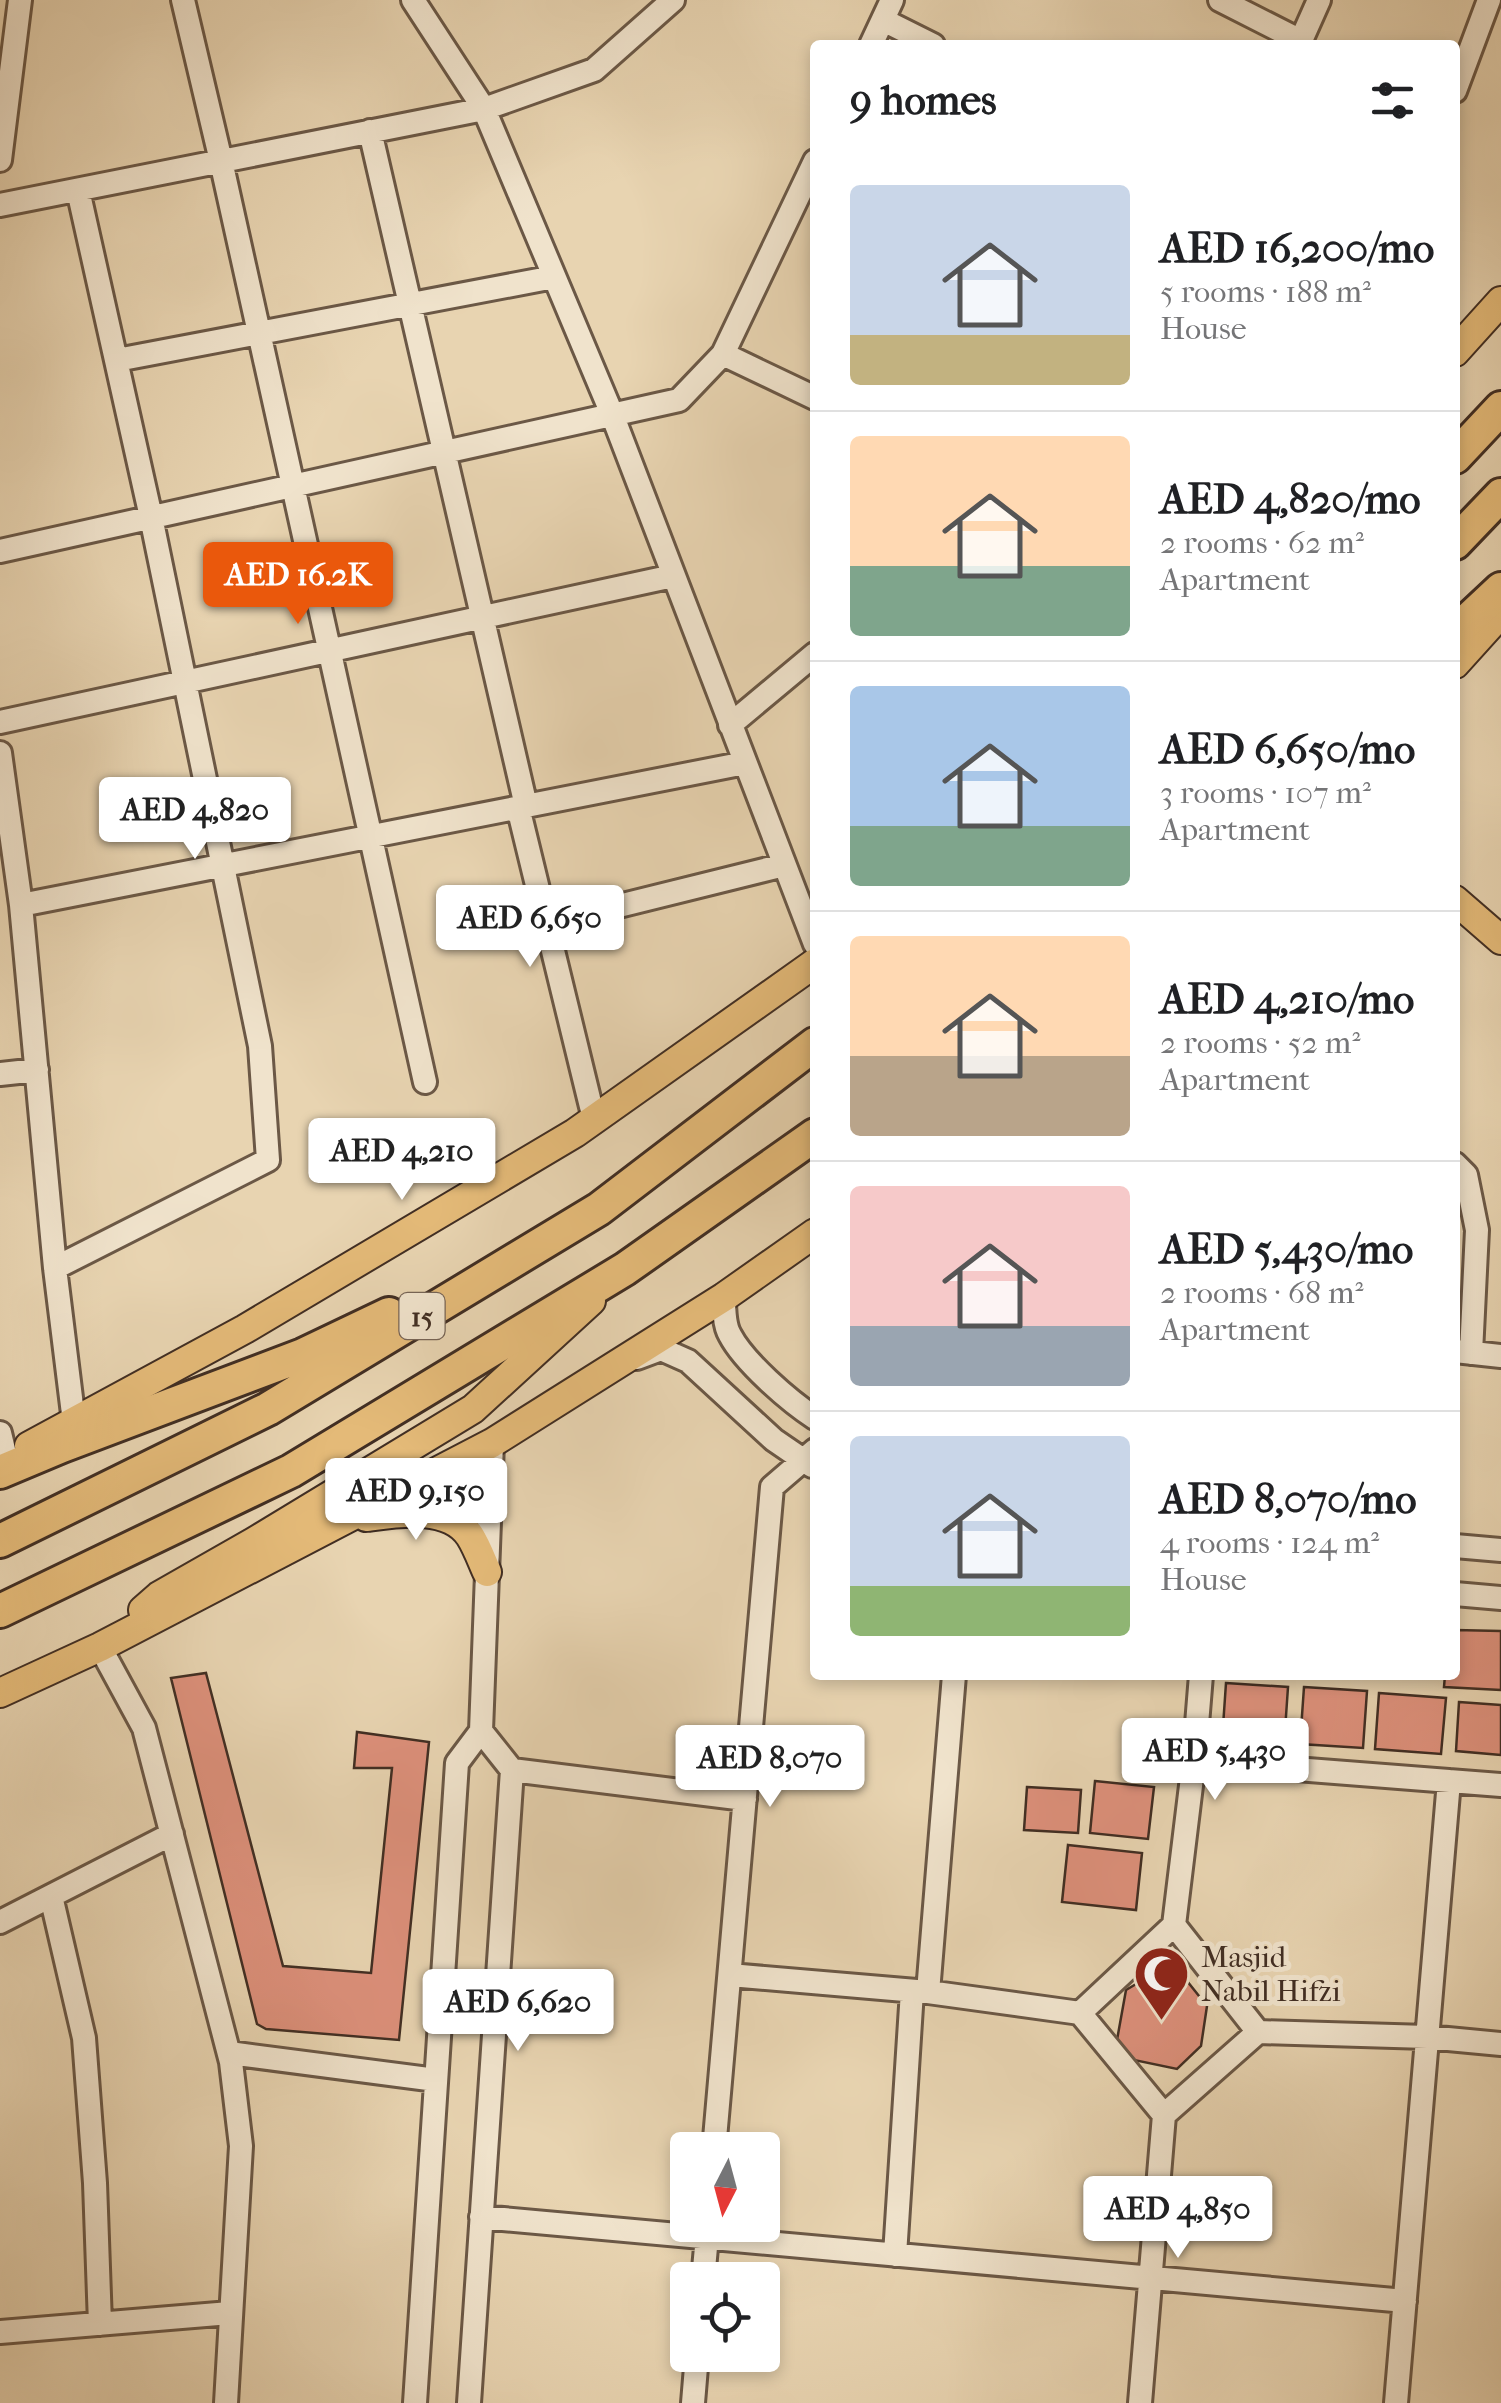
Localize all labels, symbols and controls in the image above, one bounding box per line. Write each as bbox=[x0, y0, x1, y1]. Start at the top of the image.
icon: filters bbox=[1365, 73, 1420, 128]
text: 9 homes bbox=[850, 76, 997, 125]
text: AED 16,200/mo bbox=[1160, 224, 1434, 273]
icon: home bbox=[930, 225, 1050, 345]
text: 5 rooms · 188 m² bbox=[1160, 273, 1371, 310]
text: House bbox=[1160, 310, 1247, 347]
text: AED 4,820/mo bbox=[1160, 475, 1421, 524]
icon: home bbox=[930, 476, 1050, 596]
text: 2 rooms · 62 m² bbox=[1160, 524, 1364, 561]
pin: AED 16.2K bbox=[184, 542, 412, 627]
text: AED 16.2K bbox=[225, 556, 371, 593]
text: Apartment bbox=[1160, 561, 1310, 598]
text: AED 6,650/mo bbox=[1160, 725, 1415, 774]
icon: home bbox=[930, 726, 1050, 846]
text: 3 rooms · 107 m² bbox=[1160, 774, 1371, 811]
pin: AED 4,820 bbox=[81, 777, 309, 862]
text: AED 4,820 bbox=[121, 791, 269, 828]
text: Apartment bbox=[1160, 811, 1310, 848]
pin: AED 6,650 bbox=[416, 885, 644, 970]
text: AED 6,650 bbox=[458, 899, 602, 936]
text: AED 4,210/mo bbox=[1160, 975, 1414, 1024]
icon: home bbox=[930, 976, 1050, 1096]
text: 2 rooms · 52 m² bbox=[1160, 1024, 1360, 1061]
text: Apartment bbox=[1160, 1061, 1310, 1098]
pin: AED 4,210 bbox=[288, 1118, 516, 1203]
text: AED 4,210 bbox=[330, 1132, 474, 1169]
text: AED 5,430/mo bbox=[1160, 1225, 1413, 1274]
icon: home bbox=[930, 1226, 1050, 1346]
text: 2 rooms · 68 m² bbox=[1160, 1274, 1364, 1311]
road number: 15 bbox=[400, 1293, 444, 1339]
text: Apartment bbox=[1160, 1311, 1310, 1348]
pin: AED 9,150 bbox=[302, 1458, 530, 1543]
text: AED 9,150 bbox=[347, 1472, 485, 1509]
text: AED 8,070/mo bbox=[1160, 1475, 1416, 1524]
icon: home bbox=[930, 1476, 1050, 1596]
text: 4 rooms · 124 m² bbox=[1160, 1524, 1379, 1561]
text: House bbox=[1160, 1561, 1247, 1598]
pin: AED 5,430 bbox=[1101, 1718, 1329, 1803]
pin: AED 8,070 bbox=[656, 1725, 884, 1810]
text: AED 5,430 bbox=[1144, 1732, 1286, 1769]
text: AED 8,070 bbox=[698, 1739, 842, 1776]
place label: Masjid Nabil Hifzi bbox=[1201, 1940, 1341, 2009]
mosque icon: Masjid Nabil Hifzi bbox=[1132, 1944, 1192, 2023]
pin: AED 6,620 bbox=[404, 1969, 632, 2054]
text: AED 6,620 bbox=[445, 1983, 591, 2020]
north arrow bbox=[670, 2132, 780, 2242]
map controls bbox=[670, 2132, 780, 2372]
pin: AED 4,850 bbox=[1064, 2176, 1292, 2261]
text: AED 4,850 bbox=[1105, 2190, 1251, 2227]
button: locate bbox=[670, 2262, 780, 2372]

